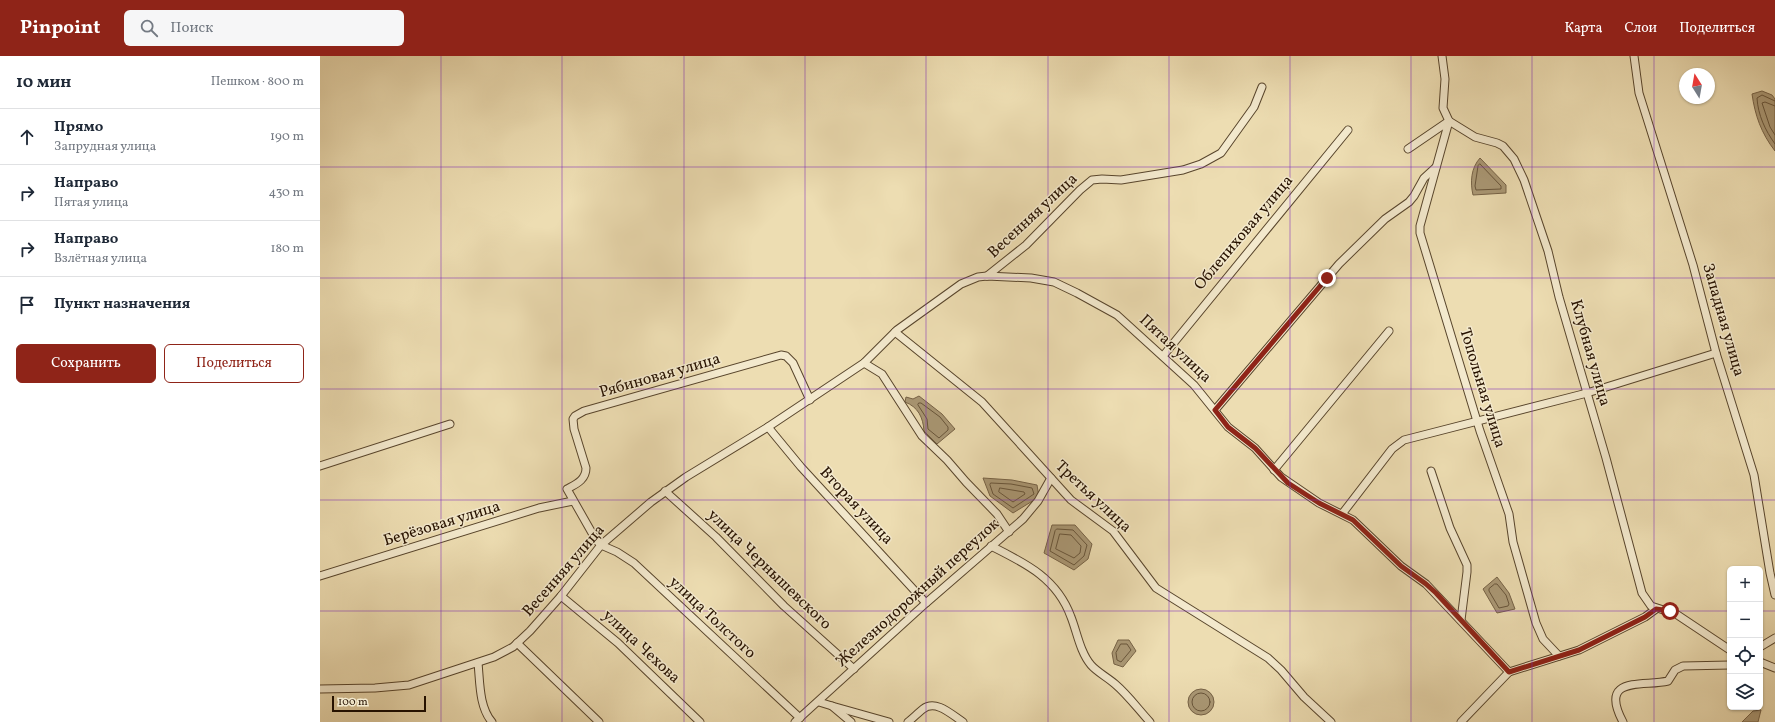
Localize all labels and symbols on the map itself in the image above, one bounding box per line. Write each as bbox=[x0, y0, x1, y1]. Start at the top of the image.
north arrow bbox=[1679, 68, 1715, 104]
street label: Весенняя улица bbox=[983, 168, 1083, 264]
street label: Облепиховая улица bbox=[1189, 171, 1299, 295]
street label: Западная улица bbox=[1696, 261, 1750, 379]
route end bbox=[1318, 269, 1336, 287]
street label: Клубная улица bbox=[1564, 297, 1616, 409]
street label: Пятая улица bbox=[1134, 310, 1216, 388]
street label: Топольная улица bbox=[1453, 325, 1511, 451]
street label: Рябиновая улица bbox=[597, 348, 723, 404]
street label: Третья улица bbox=[1050, 456, 1136, 538]
street label: Вторая улица bbox=[814, 462, 898, 550]
street label: Берёзовая улица bbox=[381, 496, 503, 552]
street label: улица Чернышевского bbox=[702, 505, 836, 635]
street label: Железнодорожный переулок bbox=[831, 513, 1005, 672]
street label: Весенняя улица bbox=[518, 520, 610, 622]
street label: улица Толстого bbox=[664, 572, 760, 664]
route start bbox=[1661, 602, 1679, 620]
street label: улица Чехова bbox=[597, 605, 685, 689]
scale bar bbox=[332, 694, 426, 713]

